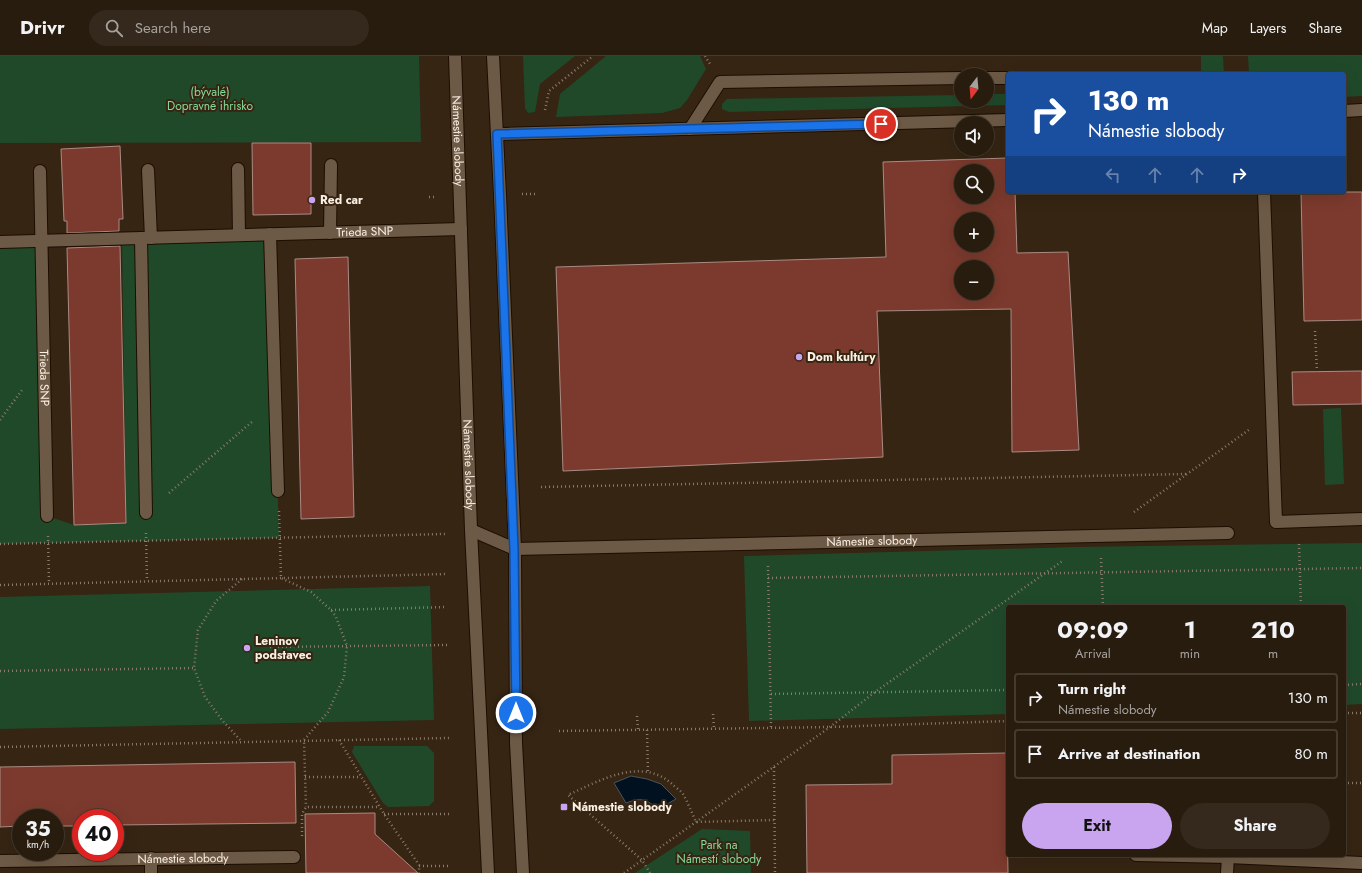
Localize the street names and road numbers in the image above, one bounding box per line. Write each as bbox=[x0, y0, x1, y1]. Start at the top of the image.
street label: Námestie slobody bbox=[447, 95, 468, 187]
street label: Trieda SNP bbox=[336, 222, 394, 242]
street label: Trieda SNP bbox=[35, 349, 54, 407]
street label: Námestie slobody bbox=[458, 419, 479, 511]
street label: Námestie slobody bbox=[826, 531, 918, 551]
street label: Námestie slobody bbox=[137, 849, 229, 868]

